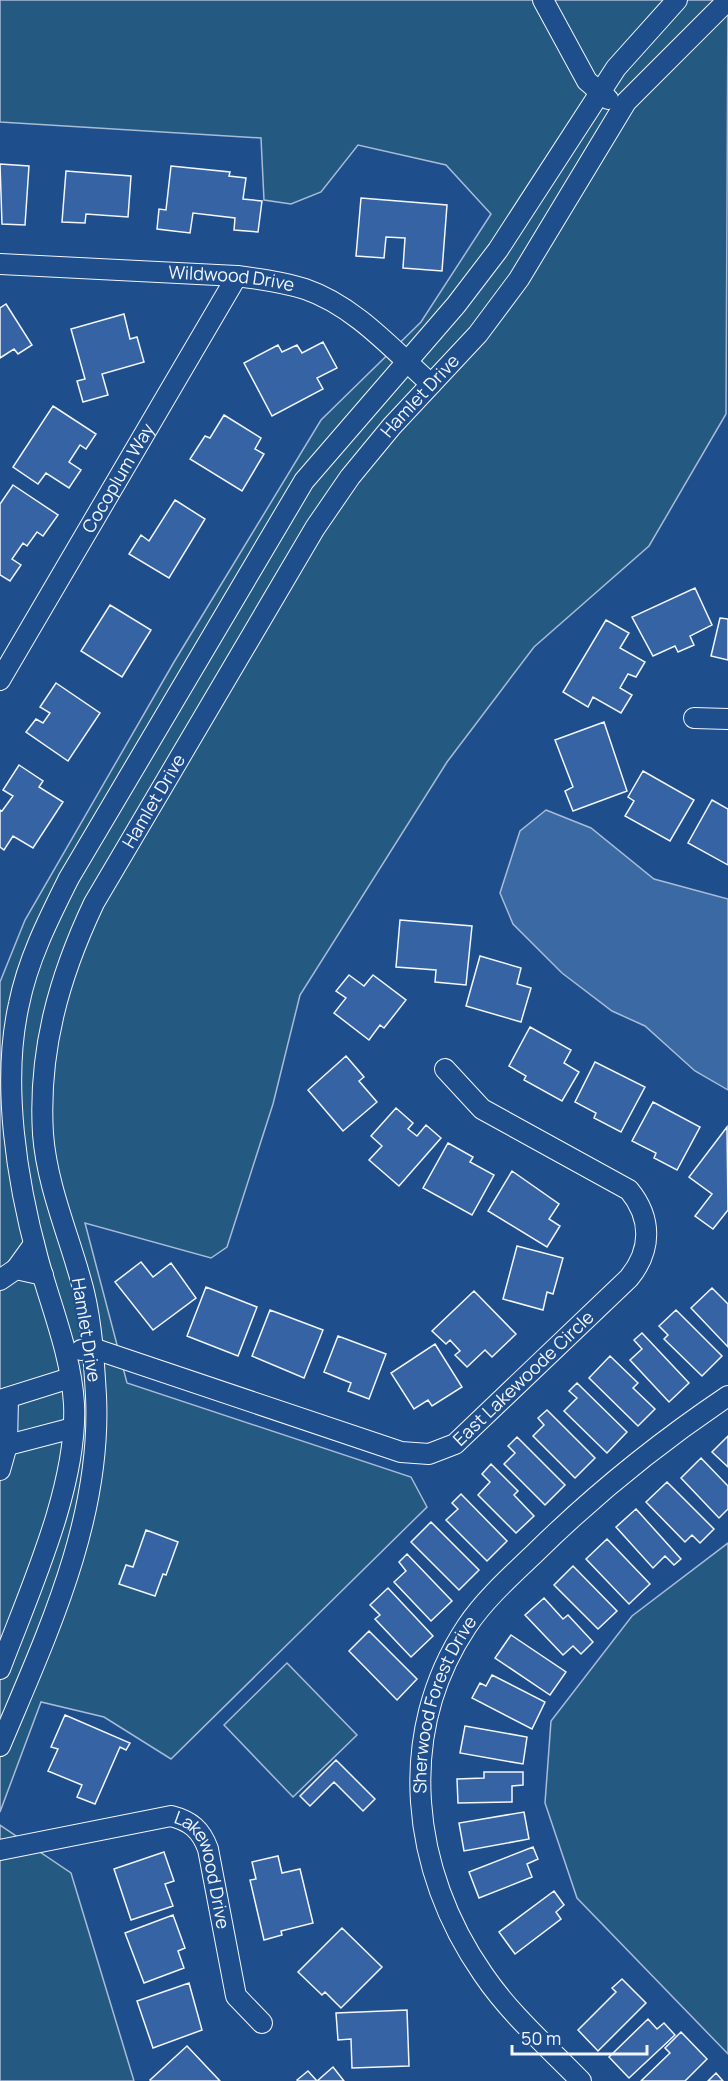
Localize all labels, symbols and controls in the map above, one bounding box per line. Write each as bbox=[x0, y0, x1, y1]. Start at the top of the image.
street label: Wildwood Drive bbox=[168, 260, 297, 297]
street label: Hamlet Drive bbox=[375, 349, 464, 442]
street label: Cocoplum Way bbox=[76, 418, 159, 537]
street label: Hamlet Drive bbox=[116, 749, 190, 852]
street label: Hamlet Drive bbox=[67, 1276, 107, 1384]
street label: East Lakewoode Circle bbox=[447, 1305, 599, 1451]
street label: Sherwood Forest Drive bbox=[407, 1611, 482, 1794]
street label: Lakewood Drive bbox=[171, 1805, 236, 1931]
scale bar bbox=[512, 2018, 647, 2056]
text: 50 m bbox=[521, 2026, 561, 2050]

